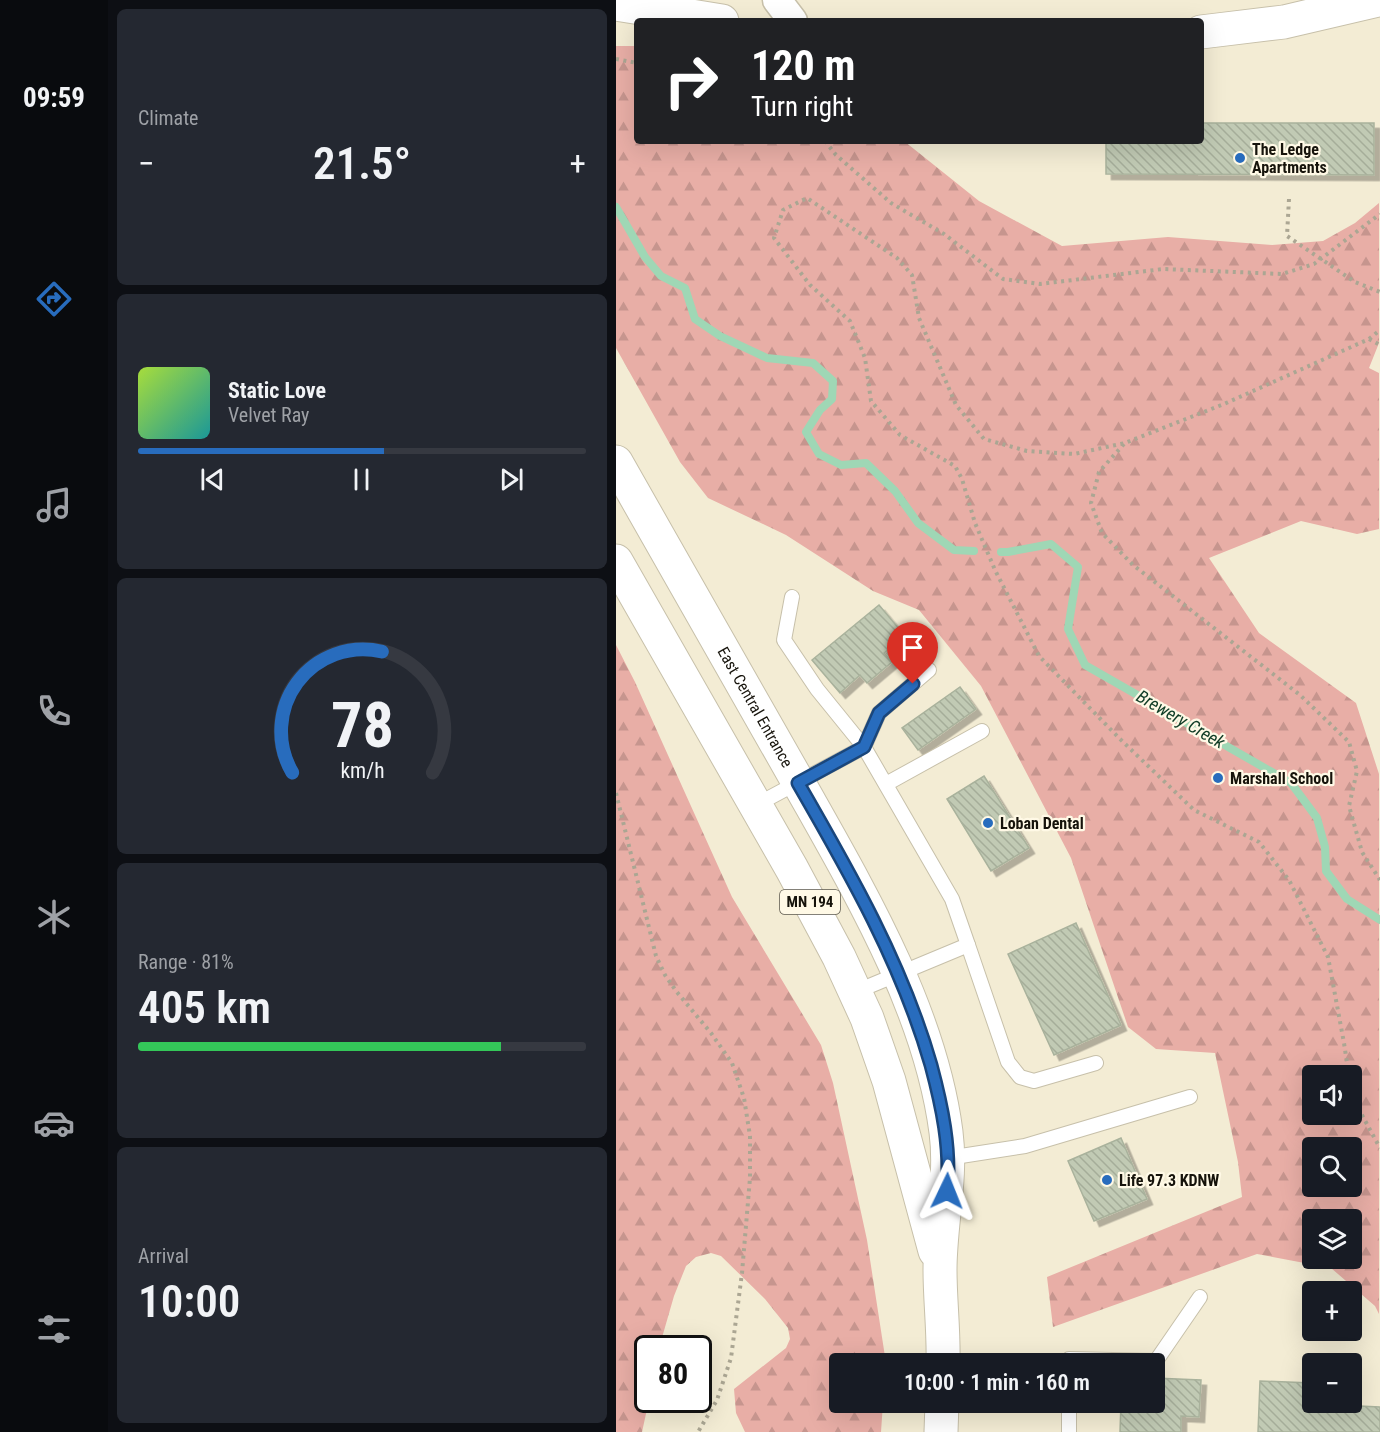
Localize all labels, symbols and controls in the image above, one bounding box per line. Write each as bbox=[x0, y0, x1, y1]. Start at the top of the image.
text: 120 m bbox=[751, 41, 856, 90]
icon: right bbox=[652, 42, 730, 120]
text: 09:59 bbox=[23, 82, 85, 114]
text: Turn right bbox=[751, 91, 853, 123]
text: Climate bbox=[138, 106, 198, 130]
text: 21.5° bbox=[313, 137, 411, 190]
place label: The Ledge Apartments bbox=[1252, 140, 1327, 177]
text: − bbox=[138, 144, 155, 183]
text: + bbox=[570, 144, 586, 183]
marker: The Ledge Apartments bbox=[1233, 151, 1247, 165]
icon: directions bbox=[33, 278, 75, 320]
text: Static Love bbox=[228, 378, 326, 403]
text: Velvet Ray bbox=[228, 403, 309, 427]
icon: previous bbox=[196, 463, 229, 496]
icon: pause bbox=[345, 463, 378, 496]
icon: next bbox=[495, 463, 528, 496]
icon: music bbox=[33, 484, 75, 526]
pin bbox=[887, 622, 938, 684]
icon: arrive bbox=[896, 631, 929, 664]
street label: East Central Entrance bbox=[714, 643, 797, 770]
water label: Brewery Creek bbox=[1133, 685, 1230, 753]
text: 78 bbox=[330, 689, 394, 762]
icon: phone bbox=[33, 690, 75, 732]
text: km/h bbox=[340, 758, 384, 783]
place label: Marshall School bbox=[1230, 769, 1333, 788]
marker: Marshall School bbox=[1211, 771, 1225, 785]
place label: Loban Dental bbox=[1000, 814, 1084, 833]
marker: Loban Dental bbox=[981, 816, 995, 830]
road number: MN 194 bbox=[780, 890, 840, 914]
icon: climate bbox=[33, 896, 75, 938]
text: Range · 81% bbox=[138, 950, 234, 974]
text: 405 km bbox=[138, 981, 271, 1034]
map controls bbox=[1302, 1065, 1362, 1413]
button: sound bbox=[1302, 1065, 1362, 1125]
icon: car bbox=[33, 1102, 75, 1144]
button: search bbox=[1302, 1137, 1362, 1197]
position arrow bbox=[915, 1159, 979, 1223]
place label: Life 97.3 KDNW bbox=[1119, 1171, 1219, 1190]
marker: Life 97.3 KDNW bbox=[1100, 1173, 1114, 1187]
button: layers bbox=[1302, 1209, 1362, 1269]
text: Arrival bbox=[138, 1244, 189, 1268]
text: 10:00 bbox=[138, 1275, 240, 1328]
button: + bbox=[1302, 1281, 1362, 1341]
icon: filters bbox=[33, 1308, 75, 1350]
speed limit sign: 80 bbox=[634, 1335, 712, 1413]
button: − bbox=[1302, 1353, 1362, 1413]
text: 10:00 · 1 min · 160 m bbox=[904, 1370, 1090, 1395]

